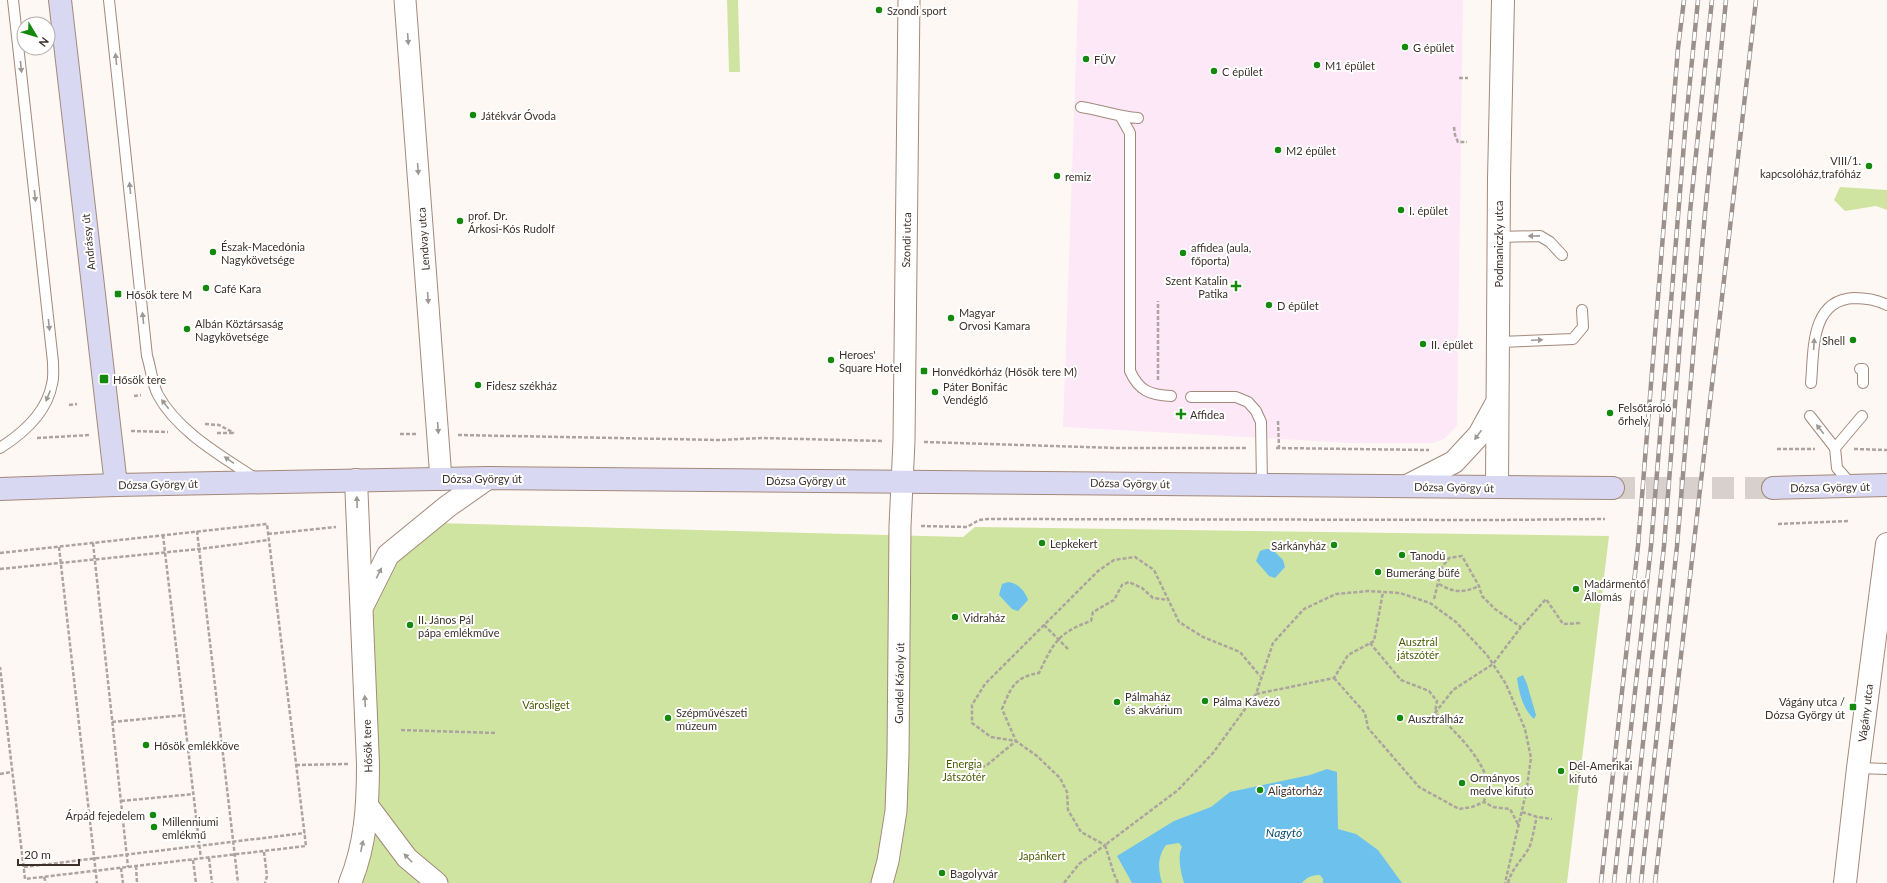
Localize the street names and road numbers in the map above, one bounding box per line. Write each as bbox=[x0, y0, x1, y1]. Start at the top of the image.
street label: Podmaniczky utca bbox=[1492, 201, 1505, 287]
street label: Lendvay utca bbox=[414, 207, 432, 271]
street label: Szondi utca bbox=[899, 212, 913, 268]
street label: Andrássy út bbox=[79, 213, 97, 271]
street label: Dózsa György út bbox=[442, 472, 522, 485]
street label: Dózsa György út bbox=[766, 474, 846, 487]
street label: Dózsa György út bbox=[1090, 476, 1170, 490]
street label: Dózsa György út bbox=[118, 477, 198, 491]
street label: Dózsa György út bbox=[1414, 480, 1494, 494]
street label: Dózsa György út bbox=[1790, 480, 1870, 494]
street label: Gundel Károly út bbox=[892, 642, 906, 724]
street label: Vágány utca bbox=[1855, 683, 1875, 743]
street label: Hősök tere bbox=[360, 719, 374, 773]

